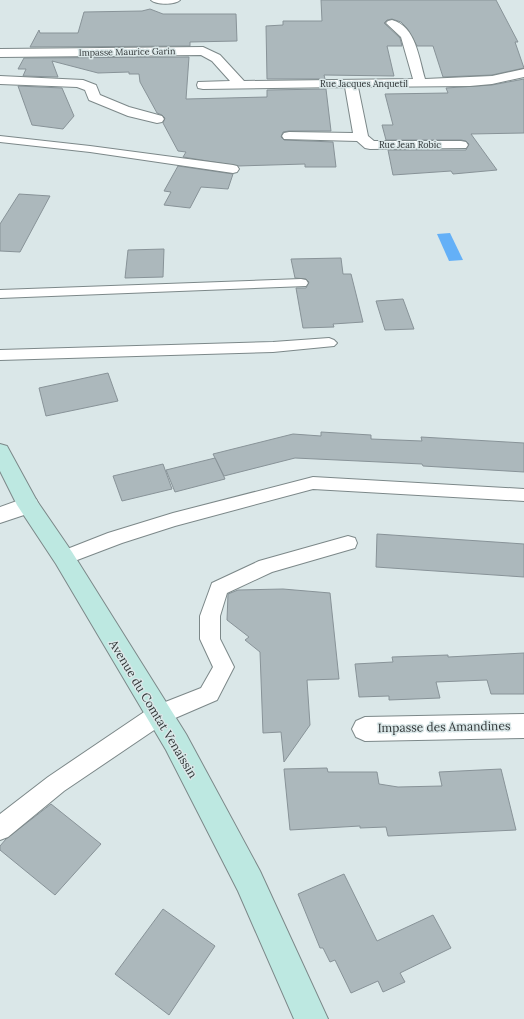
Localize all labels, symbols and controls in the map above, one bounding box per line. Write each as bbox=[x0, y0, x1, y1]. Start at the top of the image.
street label: Impasse Maurice Garin bbox=[79, 45, 176, 58]
street label: Rue Jacques Anquetil bbox=[320, 78, 408, 89]
street label: Rue Jean Robic bbox=[379, 139, 441, 150]
street label: Avenue du Comtat Venaissin bbox=[106, 636, 201, 781]
street label: Impasse des Amandines bbox=[377, 718, 511, 735]

